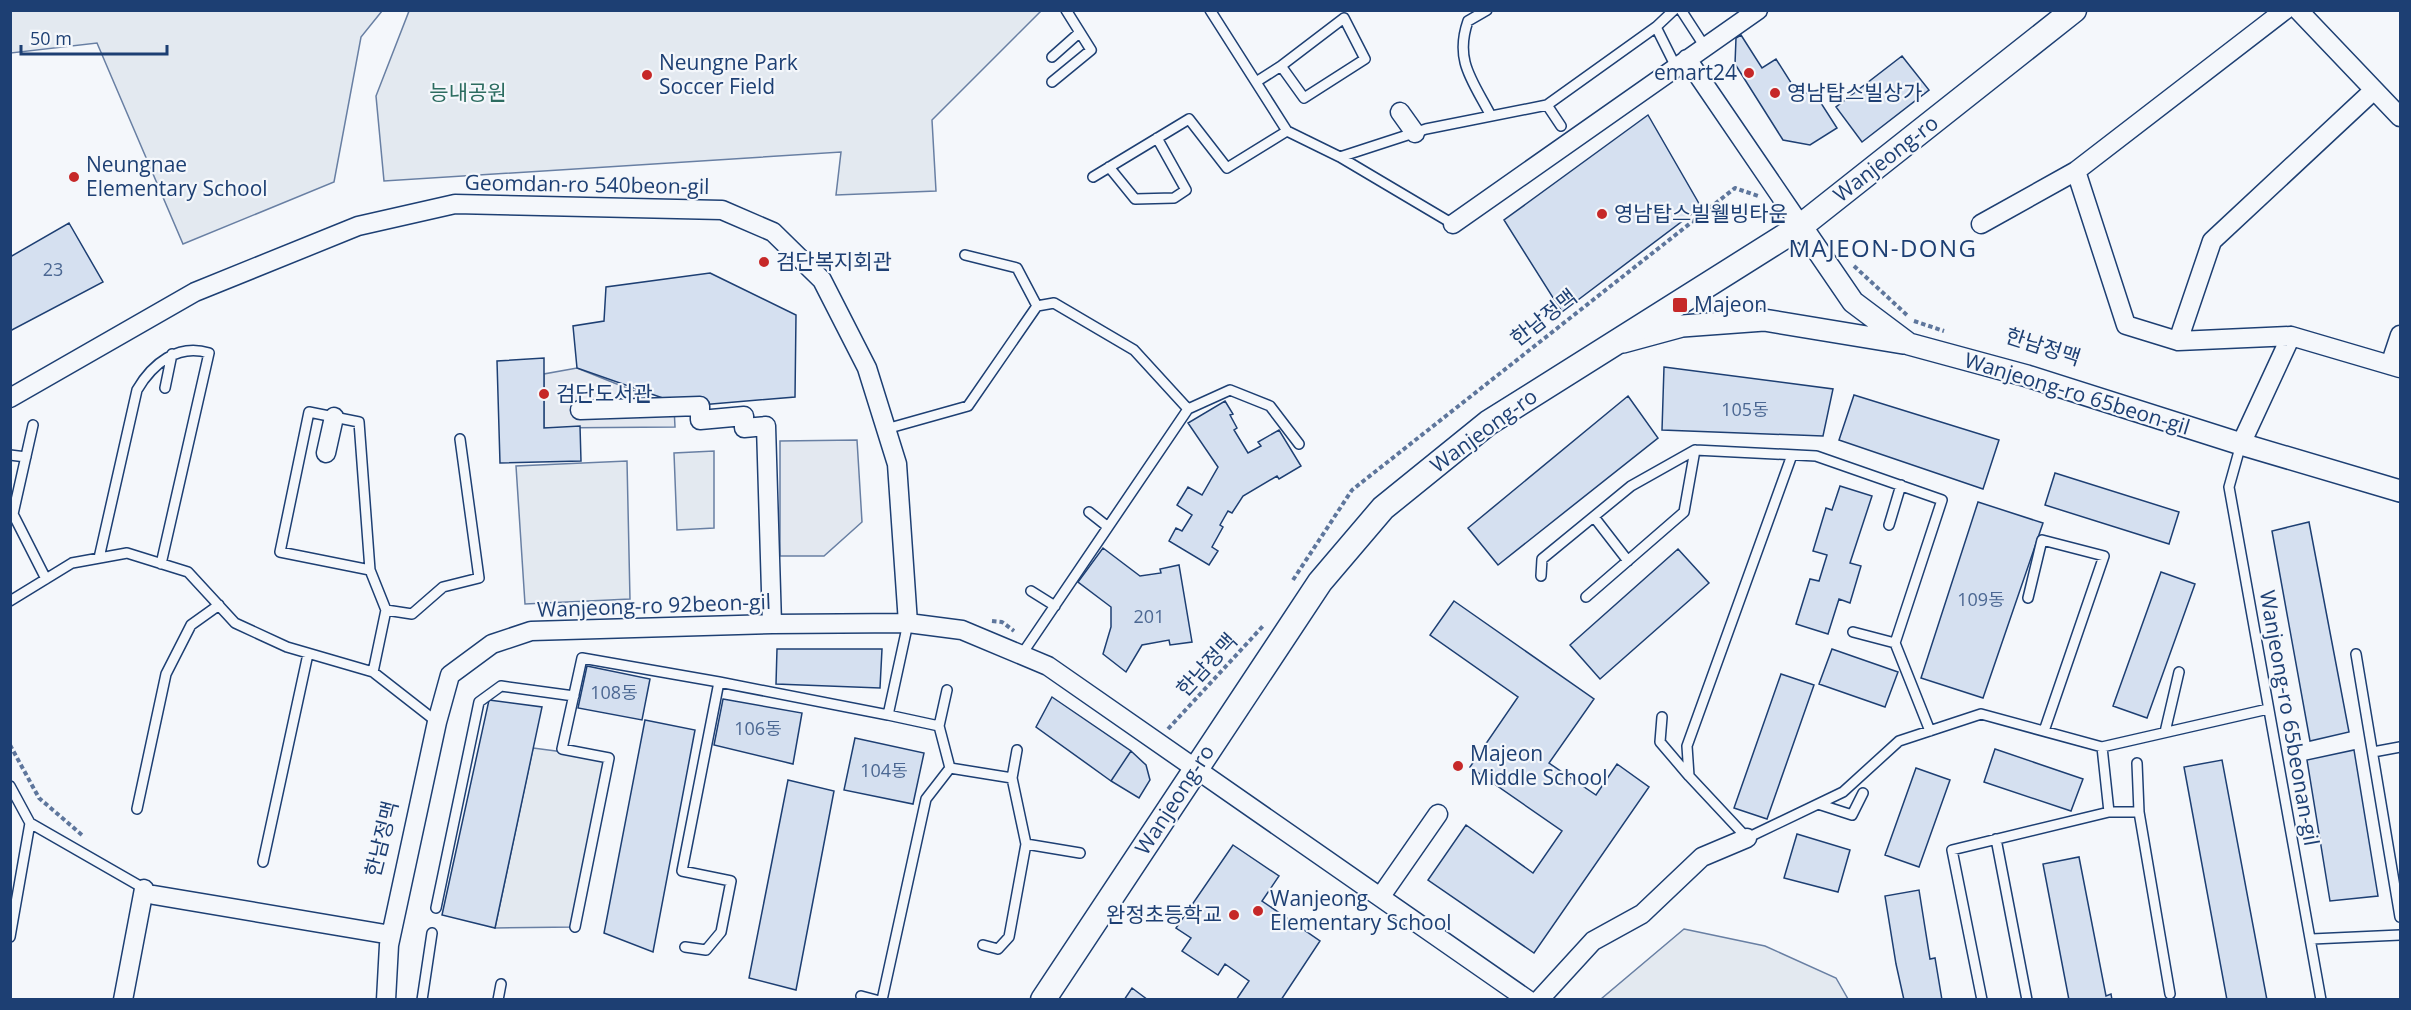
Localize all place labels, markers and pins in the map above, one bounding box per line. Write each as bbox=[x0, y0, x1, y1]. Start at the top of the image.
place label: Neungne Park Soccer Field bbox=[659, 48, 798, 100]
place label: emart24 bbox=[1654, 58, 1737, 86]
marker: emart24 bbox=[1742, 66, 1756, 80]
marker: Neungne Park Soccer Field bbox=[640, 68, 654, 82]
place label: 영남탑스빌상가 bbox=[1787, 78, 1922, 106]
marker: 영남탑스빌상가 bbox=[1768, 86, 1782, 100]
place label: Neungnae Elementary School bbox=[86, 150, 268, 202]
marker: Neungnae Elementary School bbox=[67, 170, 81, 184]
place label: 영남탑스빌웰빙타운 bbox=[1614, 199, 1788, 227]
marker: 영남탑스빌웰빙타운 bbox=[1595, 207, 1609, 221]
place label: 검단복지회관 bbox=[776, 247, 892, 275]
marker: 검단복지회관 bbox=[757, 255, 771, 269]
place label: Majeon bbox=[1694, 290, 1767, 318]
marker: Majeon bbox=[1671, 296, 1689, 314]
place label: 검단도서관 bbox=[556, 379, 653, 407]
marker: 검단도서관 bbox=[537, 387, 551, 401]
place label: Majeon Middle School bbox=[1470, 739, 1607, 791]
marker: Majeon Middle School bbox=[1451, 759, 1465, 773]
place label: Wanjeong Elementary School bbox=[1270, 884, 1452, 936]
place label: 완정초등학교 bbox=[1106, 900, 1222, 928]
marker: Wanjeong Elementary School bbox=[1251, 904, 1265, 918]
marker: 완정초등학교 bbox=[1227, 908, 1241, 922]

